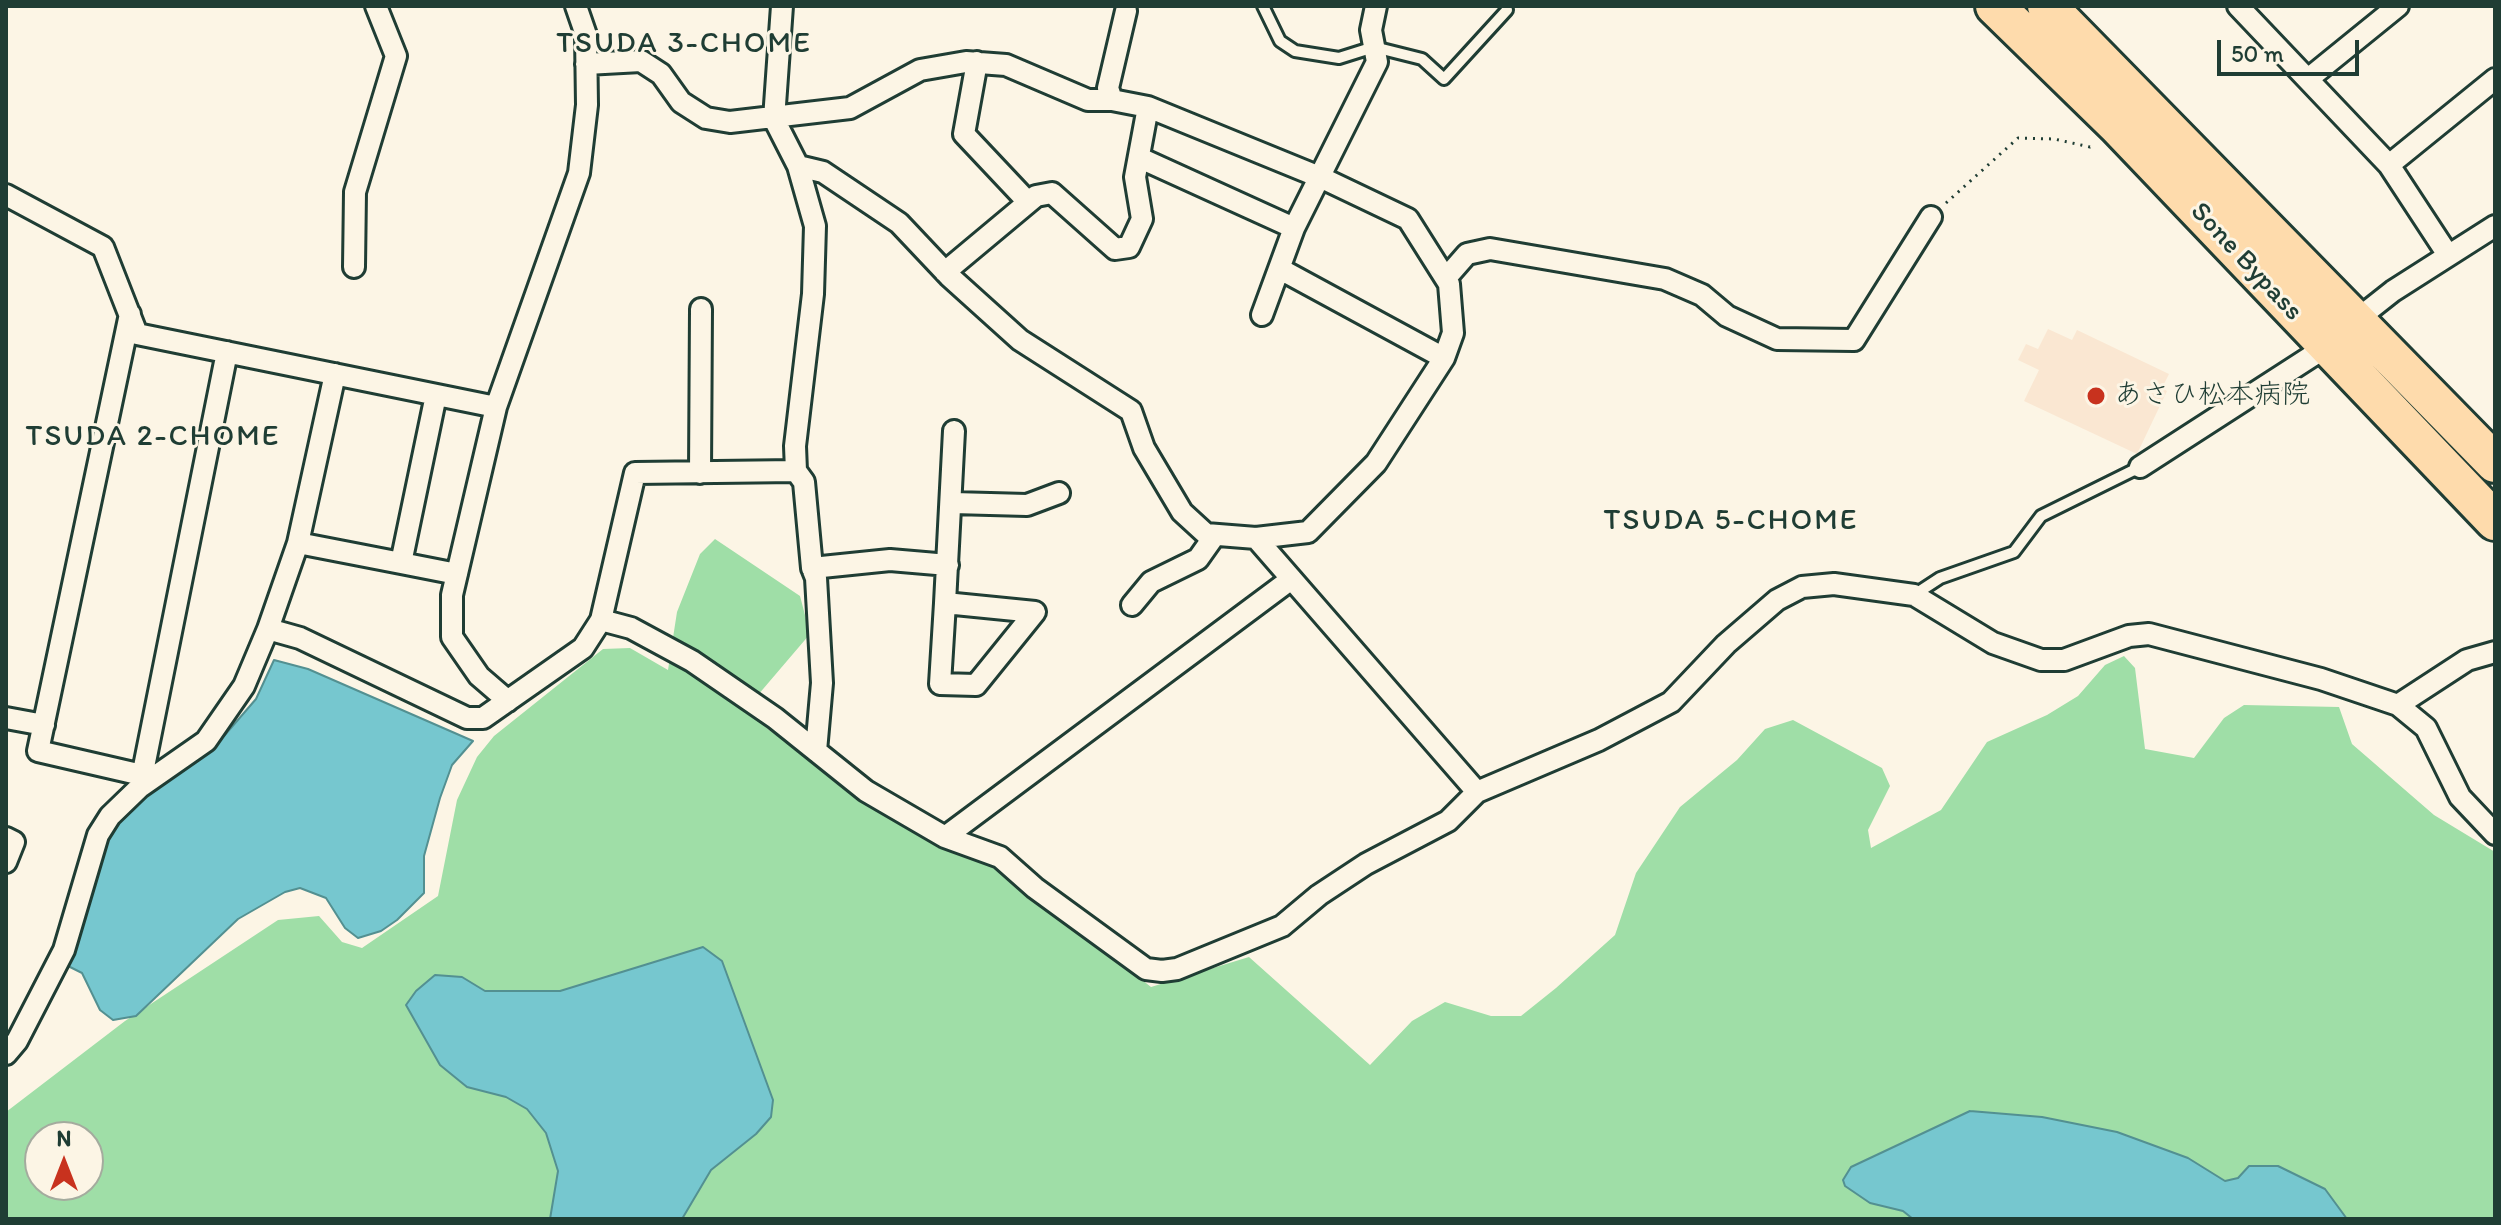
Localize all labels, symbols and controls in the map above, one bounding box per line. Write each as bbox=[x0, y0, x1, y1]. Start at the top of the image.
scale bar bbox=[2221, 24, 2363, 74]
district label: TSUDA 3-CHOME bbox=[556, 26, 812, 62]
text: 50 m bbox=[2231, 39, 2284, 68]
street label: Sone Bypass bbox=[2183, 196, 2309, 328]
place label: あさひ松本病院 bbox=[2114, 379, 2310, 413]
marker: あさひ松本病院 bbox=[2085, 385, 2107, 407]
district label: TSUDA 2-CHOME bbox=[25, 419, 281, 455]
district label: TSUDA 5-CHOME bbox=[1603, 503, 1859, 539]
north arrow bbox=[24, 1121, 104, 1201]
text: N bbox=[57, 1125, 71, 1152]

